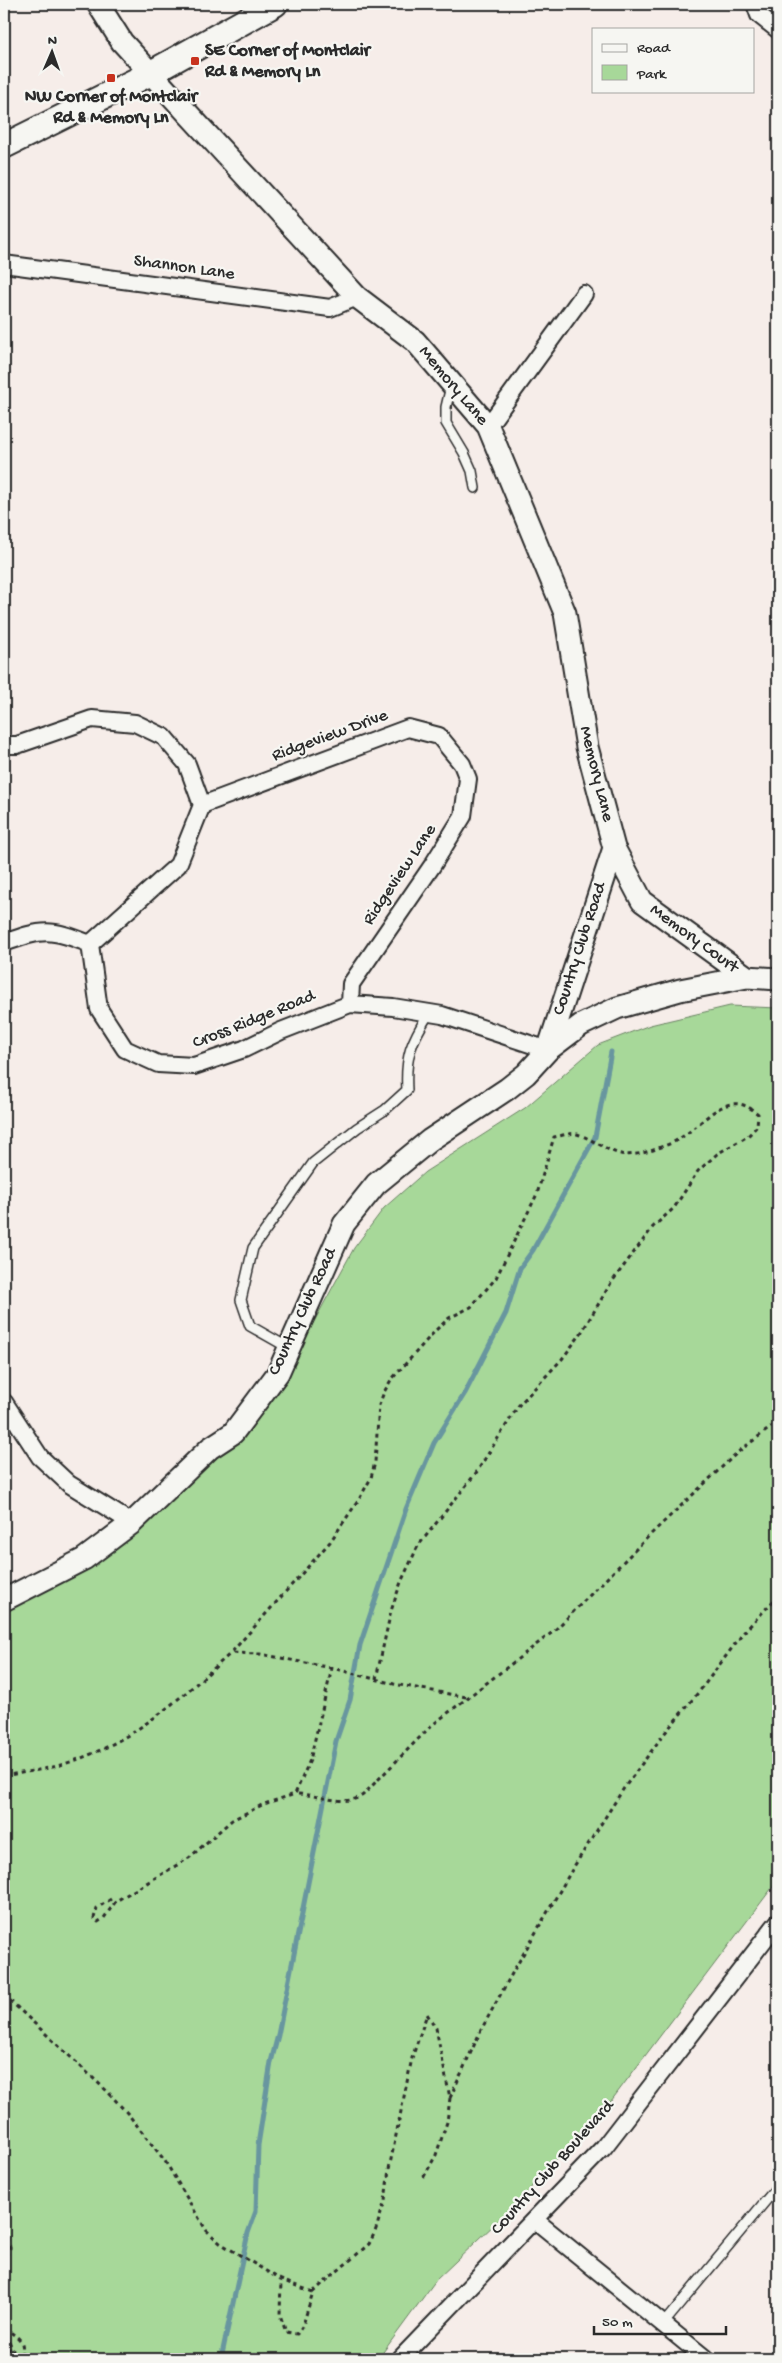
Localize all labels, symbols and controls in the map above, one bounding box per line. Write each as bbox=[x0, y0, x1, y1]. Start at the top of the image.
north arrow bbox=[28, 28, 78, 78]
legend bbox=[592, 28, 754, 92]
text: N bbox=[48, 33, 57, 50]
text: Road bbox=[637, 40, 671, 58]
place label: SE Corner of Montclair Rd & Memory Ln bbox=[204, 41, 373, 83]
marker: SE Corner of Montclair Rd & Memory Ln bbox=[189, 55, 201, 67]
text: Park bbox=[636, 66, 667, 84]
marker: NW Corner of Montclair Rd & Memory Ln bbox=[105, 72, 117, 84]
place label: NW Corner of Montclair Rd & Memory Ln bbox=[25, 87, 200, 129]
street label: Shannon Lane bbox=[132, 251, 237, 286]
street label: Memory Lane bbox=[414, 342, 493, 431]
street label: Ridgeview Drive bbox=[269, 705, 392, 767]
street label: Memory Lane bbox=[574, 724, 618, 825]
street label: Ridgeview Lane bbox=[359, 820, 442, 929]
street label: Country Club Road bbox=[549, 879, 612, 1018]
street label: Memory Court bbox=[645, 900, 744, 979]
street label: Cross Ridge Road bbox=[190, 985, 320, 1054]
street label: Country Club Road bbox=[264, 1244, 342, 1379]
street label: Country Club Boulevard bbox=[487, 2095, 620, 2240]
scale bar bbox=[594, 2303, 727, 2335]
text: 50 m bbox=[602, 2314, 633, 2332]

